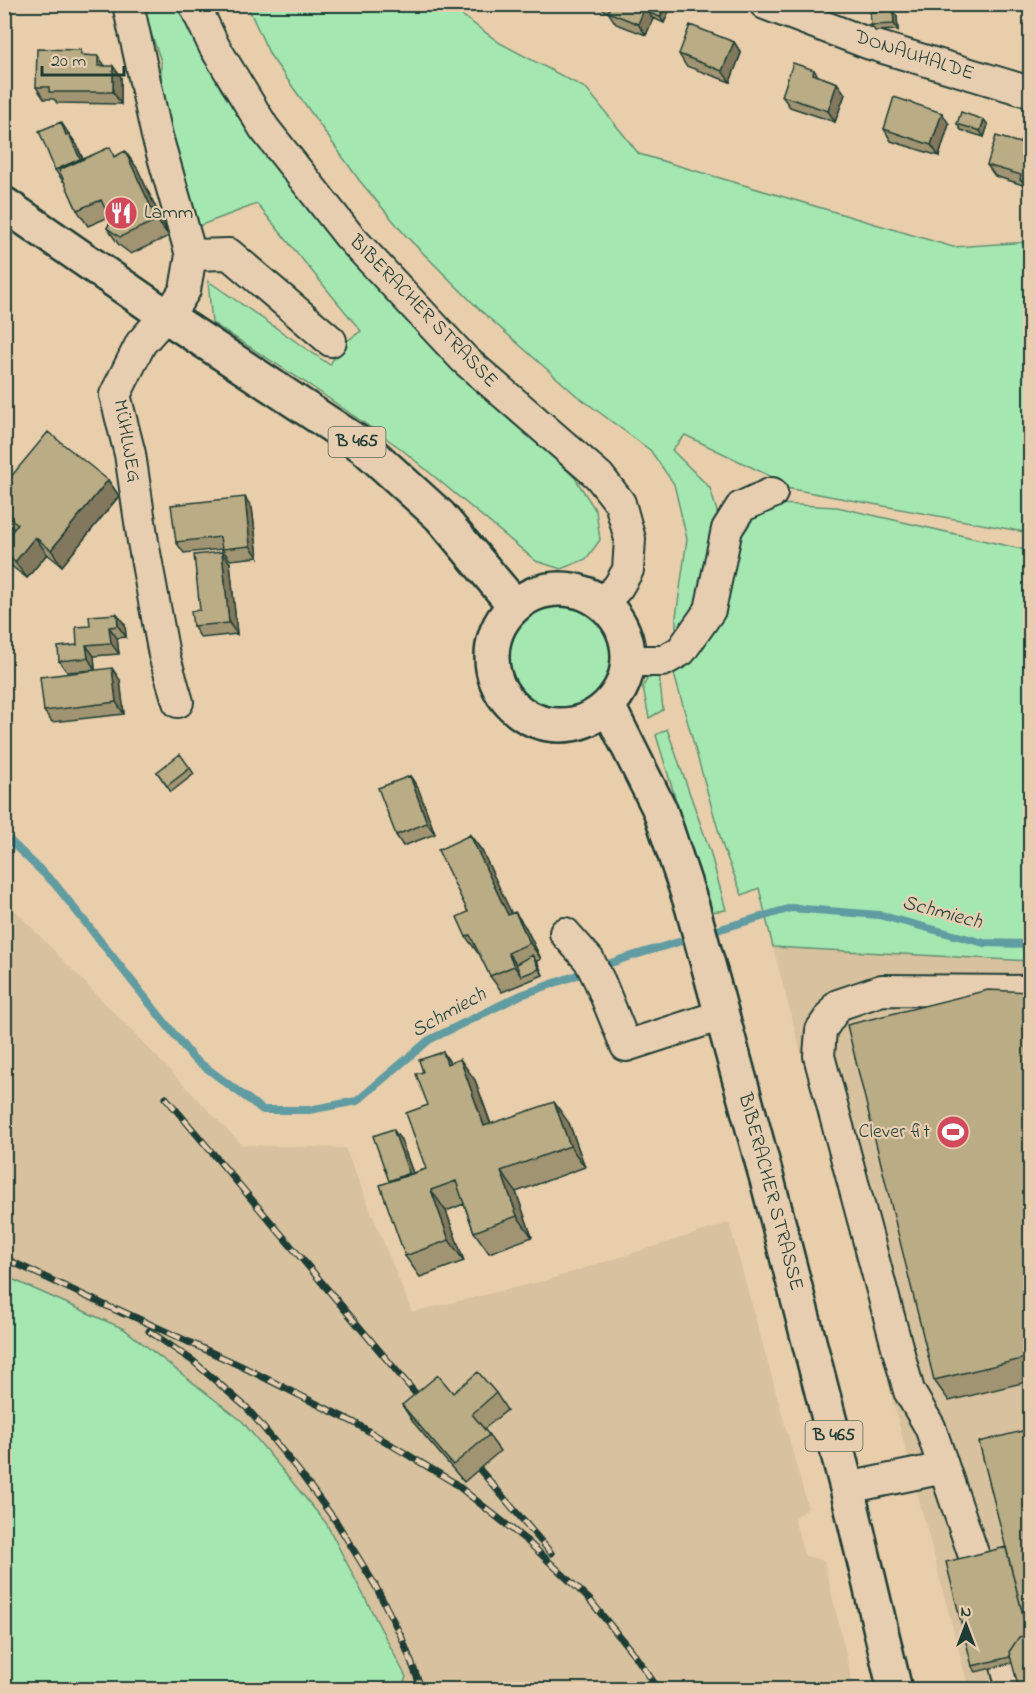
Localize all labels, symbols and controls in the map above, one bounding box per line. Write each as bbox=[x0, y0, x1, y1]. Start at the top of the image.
street label: DONAUHALDE bbox=[849, 23, 978, 89]
scale bar bbox=[42, 39, 124, 77]
text: 20 m bbox=[51, 49, 86, 75]
restaurant icon: Lamm bbox=[103, 195, 139, 231]
place label: Lamm bbox=[144, 199, 193, 228]
street label: BIBERACHER STRASSE bbox=[341, 228, 504, 395]
street label: MÜHLWEG bbox=[104, 397, 148, 485]
road number: B 465 bbox=[328, 427, 386, 457]
water label: Schmiech bbox=[899, 888, 986, 938]
water label: Schmiech bbox=[406, 980, 493, 1046]
street label: BIBERACHER STRASSE bbox=[729, 1089, 810, 1294]
sports icon: Clever fit bbox=[935, 1114, 971, 1150]
place label: Clever fit bbox=[859, 1118, 930, 1147]
road number: B 465 bbox=[806, 1421, 862, 1451]
north arrow bbox=[936, 1595, 996, 1655]
text: N bbox=[961, 1600, 972, 1624]

